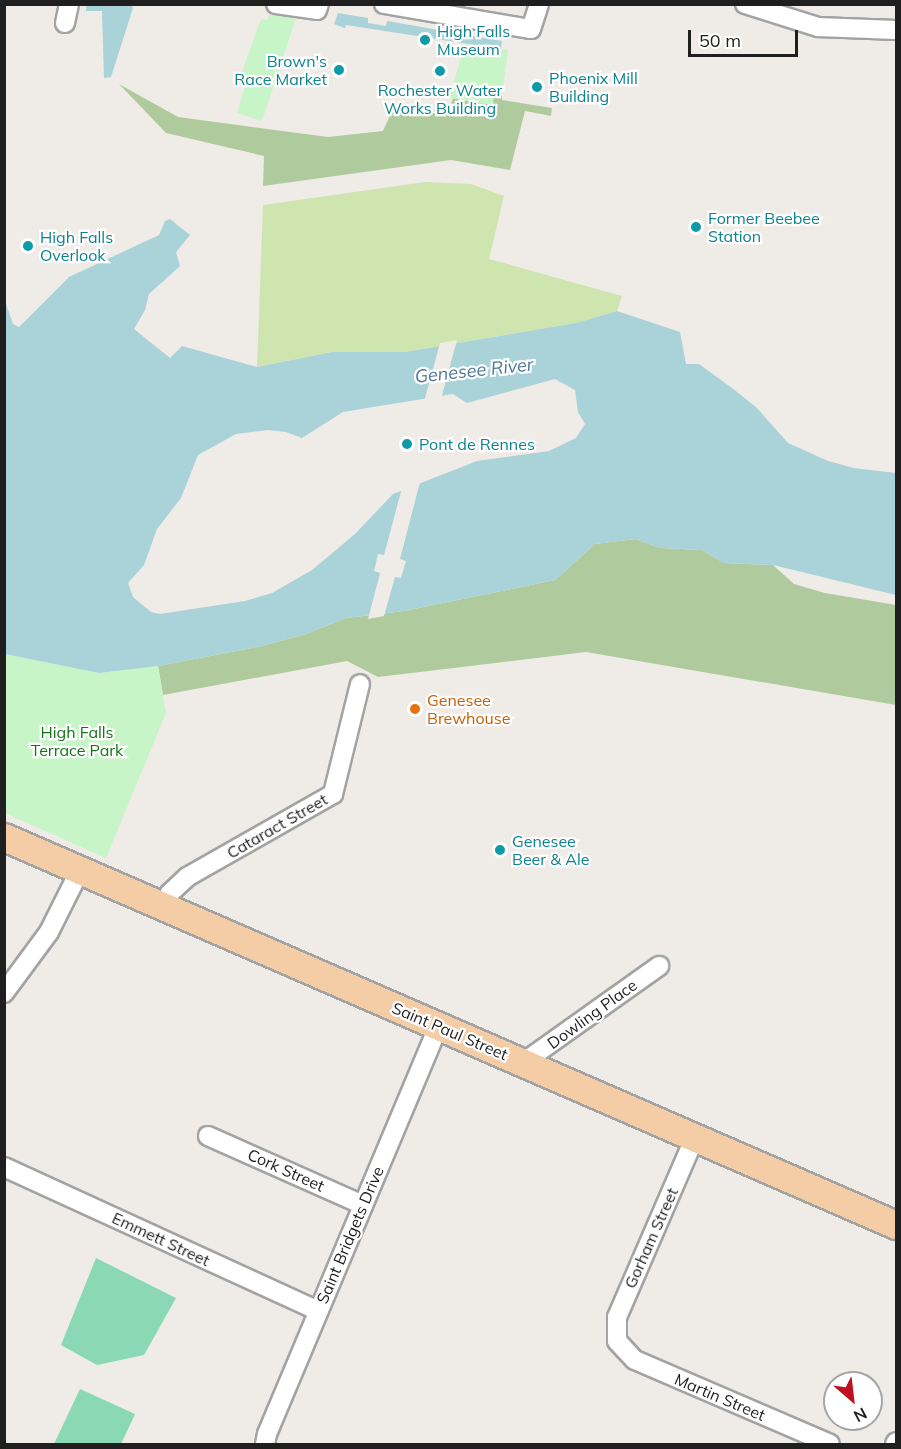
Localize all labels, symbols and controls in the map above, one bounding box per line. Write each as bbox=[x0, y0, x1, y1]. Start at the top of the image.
scale bar bbox=[691, 18, 800, 56]
place label: High Falls Museum bbox=[437, 21, 510, 59]
text: 50 m bbox=[699, 29, 741, 52]
marker: High Falls Museum bbox=[418, 33, 432, 47]
place label: Brown's Race Market bbox=[234, 51, 327, 89]
marker: Brown's Race Market bbox=[332, 63, 346, 77]
marker: Rochester Water Works Building bbox=[433, 64, 447, 78]
place label: Phoenix Mill Building bbox=[549, 68, 638, 106]
place label: Rochester Water Works Building bbox=[378, 80, 502, 118]
marker: Phoenix Mill Building bbox=[530, 80, 544, 94]
place label: Former Beebee Station bbox=[708, 208, 820, 246]
marker: Former Beebee Station bbox=[689, 220, 703, 234]
place label: High Falls Overlook bbox=[40, 227, 113, 265]
marker: High Falls Overlook bbox=[21, 239, 35, 253]
water label: Genesee River bbox=[414, 354, 534, 388]
place label: Pont de Rennes bbox=[419, 434, 535, 454]
marker: Pont de Rennes bbox=[400, 437, 414, 451]
place label: Genesee Brewhouse bbox=[427, 690, 510, 728]
marker: Genesee Brewhouse bbox=[408, 702, 422, 716]
park label: High Falls Terrace Park bbox=[31, 722, 123, 760]
street label: Cataract Street bbox=[223, 789, 331, 863]
place label: Genesee Beer & Ale bbox=[512, 831, 589, 869]
marker: Genesee Beer & Ale bbox=[493, 843, 507, 857]
street label: Dowling Place bbox=[543, 975, 641, 1053]
street label: Saint Paul Street bbox=[389, 998, 511, 1064]
street label: Cork Street bbox=[245, 1145, 327, 1195]
street label: Saint Bridgets Drive bbox=[312, 1163, 388, 1307]
street label: Gorham Street bbox=[620, 1185, 682, 1291]
street label: Emmett Street bbox=[109, 1208, 213, 1270]
street label: Martin Street bbox=[672, 1369, 768, 1425]
north arrow bbox=[823, 1371, 883, 1431]
text: N bbox=[850, 1403, 871, 1427]

